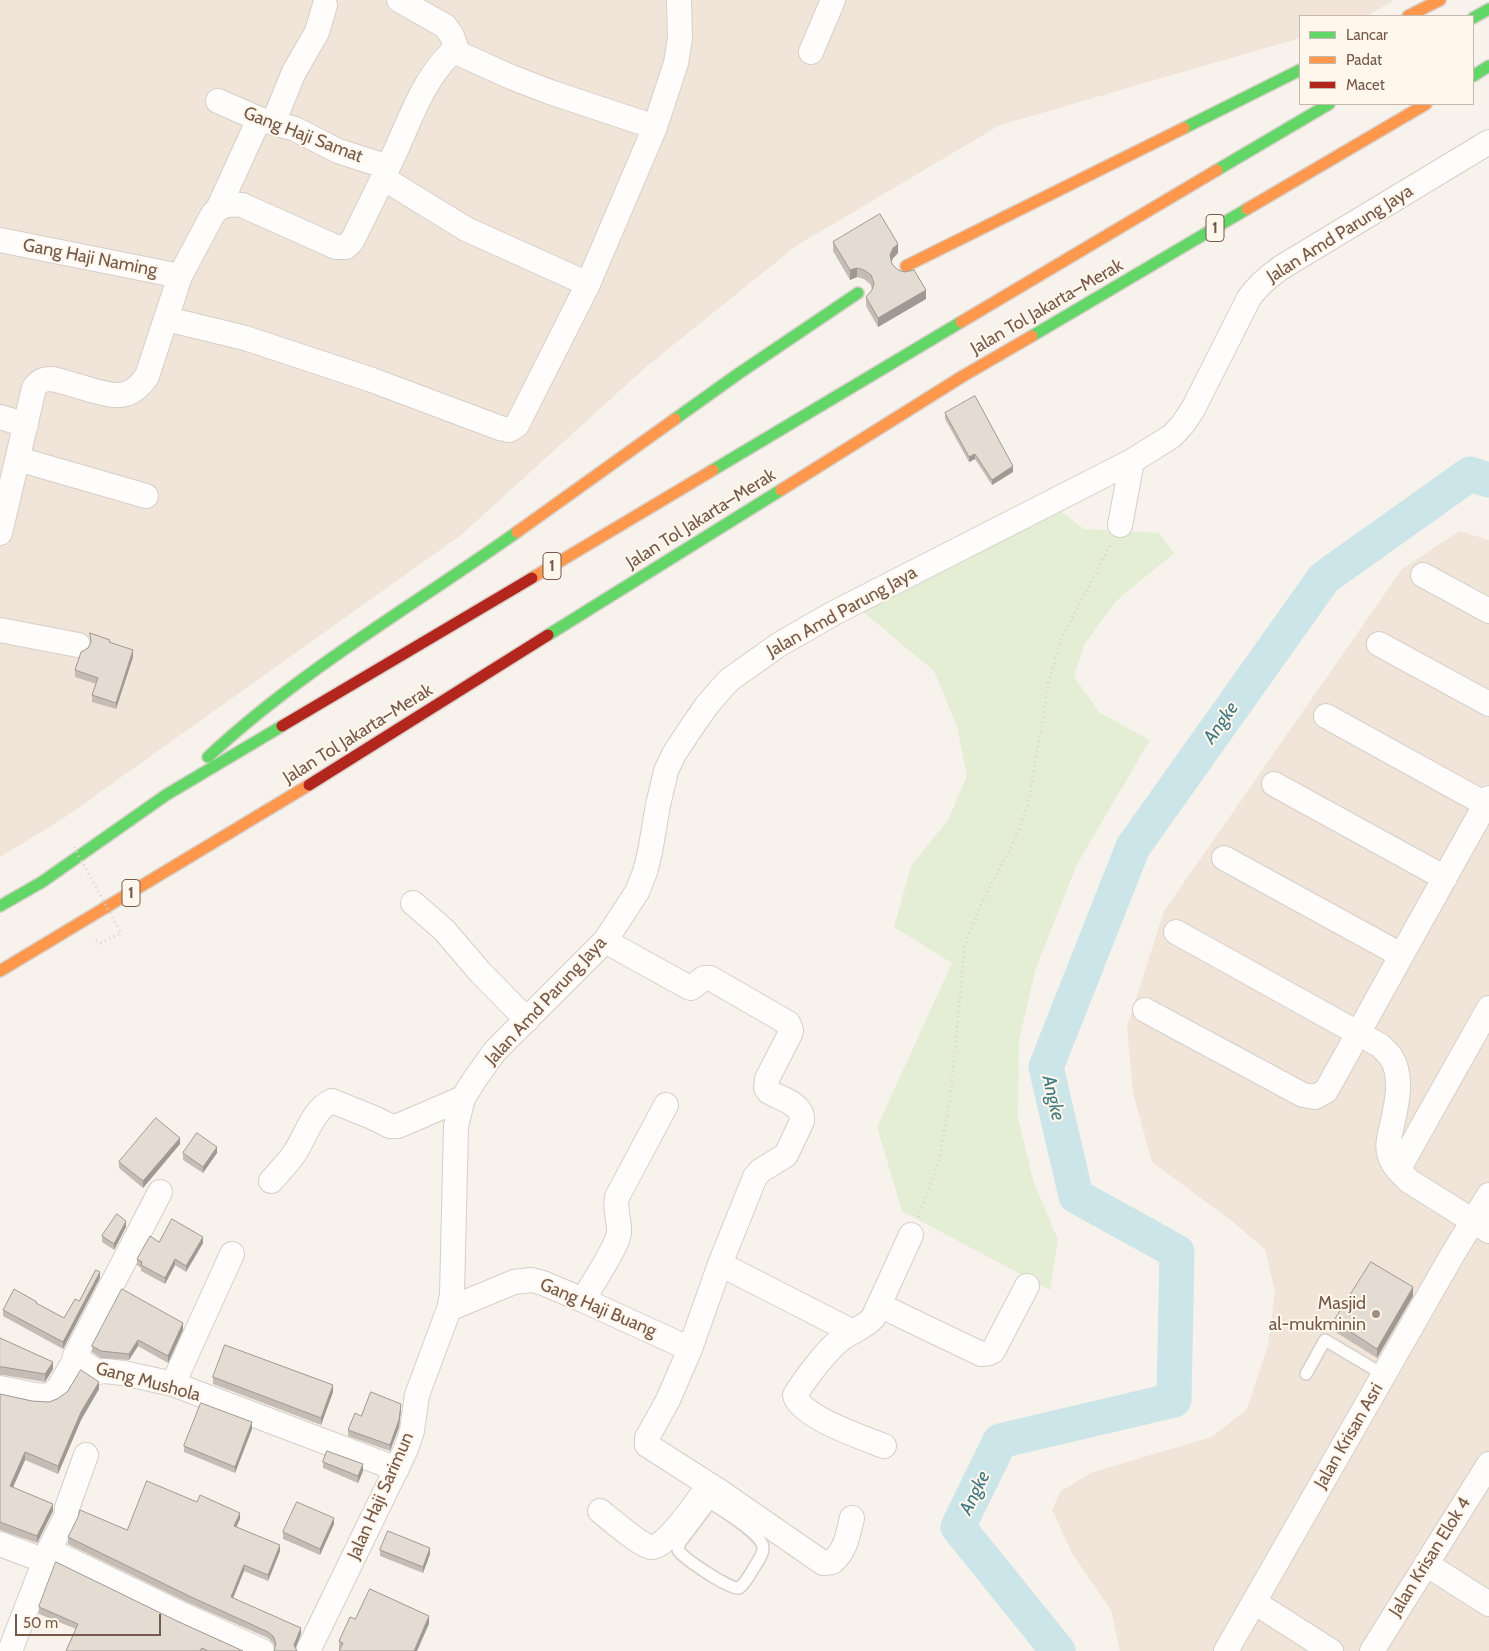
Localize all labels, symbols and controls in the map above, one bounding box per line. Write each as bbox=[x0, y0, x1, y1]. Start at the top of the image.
legend bbox=[1299, 15, 1474, 105]
text: Lancar bbox=[1346, 26, 1388, 44]
text: Padat bbox=[1346, 51, 1382, 69]
text: Macet bbox=[1346, 76, 1385, 94]
street label: Gang Haji Samat bbox=[240, 102, 366, 168]
street label: Jalan Amd Parung Jaya bbox=[1263, 180, 1417, 288]
road number: 1 bbox=[1206, 214, 1224, 242]
street label: Gang Haji Naming bbox=[21, 234, 159, 282]
street label: Jalan Tol Jakarta–Merak bbox=[967, 255, 1127, 359]
street label: Jalan Tol Jakarta–Merak bbox=[622, 464, 780, 574]
road number: 1 bbox=[543, 552, 561, 580]
street label: Jalan Amd Parung Jaya bbox=[763, 562, 921, 662]
street label: Jalan Tol Jakarta–Merak bbox=[279, 679, 437, 789]
water label: Angke bbox=[1199, 698, 1243, 748]
road number: 1 bbox=[122, 880, 140, 906]
street label: Jalan Amd Parung Jaya bbox=[481, 932, 611, 1070]
water label: Angke bbox=[1037, 1073, 1069, 1123]
street label: Gang Haji Buang bbox=[537, 1274, 659, 1342]
place label: Masjid al-mukminin bbox=[1269, 1293, 1366, 1336]
marker: Masjid al-mukminin bbox=[1370, 1308, 1382, 1320]
street label: Gang Mushola bbox=[93, 1358, 203, 1406]
street label: Jalan Krisan Asri bbox=[1310, 1380, 1388, 1492]
street label: Jalan Haji Sarimun bbox=[343, 1429, 419, 1563]
water label: Angke bbox=[955, 1467, 995, 1519]
street label: Jalan Krisan Elok 4 bbox=[1385, 1493, 1475, 1621]
scale bar bbox=[18, 1604, 164, 1636]
text: 50 m bbox=[23, 1614, 58, 1632]

